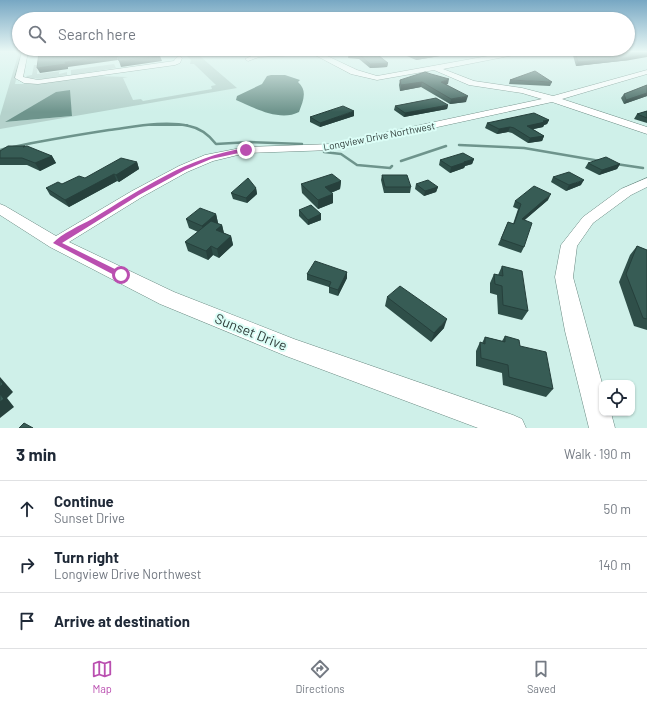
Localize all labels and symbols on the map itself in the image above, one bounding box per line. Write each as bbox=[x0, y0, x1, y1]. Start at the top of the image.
street label: Longview Drive Northwest bbox=[322, 119, 436, 153]
route end bbox=[237, 141, 255, 159]
route start bbox=[112, 266, 130, 284]
street label: Sunset Drive bbox=[213, 309, 290, 354]

